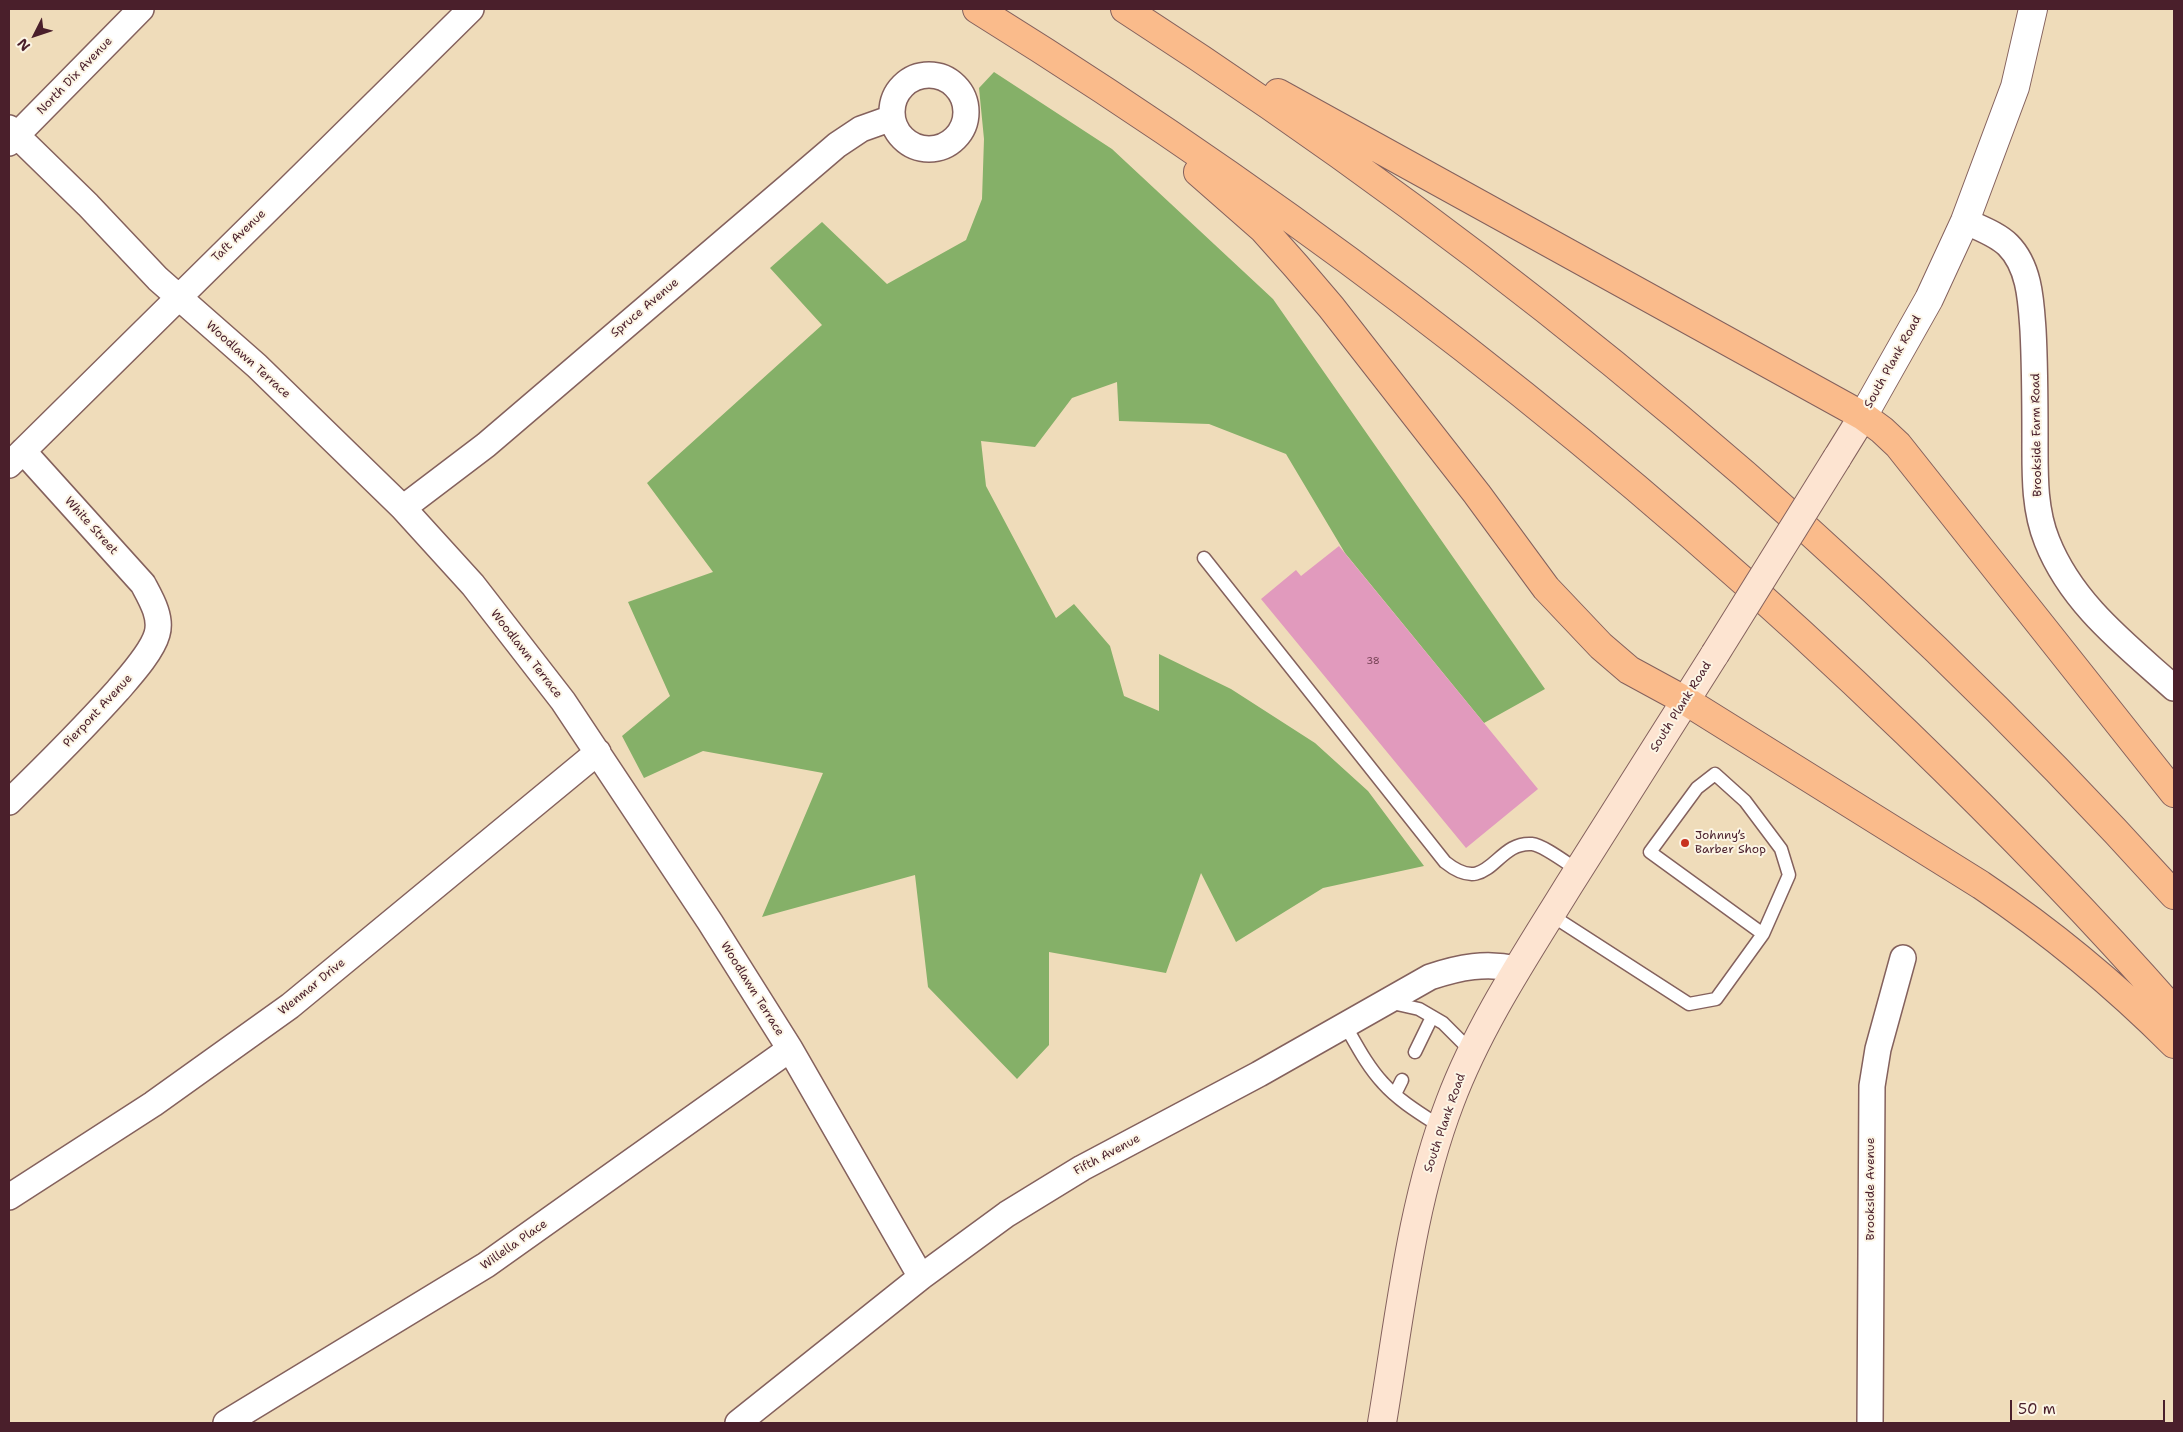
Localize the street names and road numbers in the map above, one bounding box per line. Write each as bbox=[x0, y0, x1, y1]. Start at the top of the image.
street label: North Dix Avenue bbox=[34, 34, 116, 118]
street label: Taft Avenue bbox=[209, 207, 269, 265]
street label: Spruce Avenue bbox=[608, 275, 682, 341]
street label: South Plank Road bbox=[1862, 313, 1924, 411]
street label: Woodlawn Terrace bbox=[203, 318, 293, 402]
street label: Brookside Farm Road bbox=[2029, 373, 2045, 497]
street label: White Street bbox=[61, 494, 121, 558]
street label: Woodlawn Terrace bbox=[487, 607, 565, 701]
street label: South Plank Road bbox=[1647, 659, 1715, 755]
street label: Pierpont Avenue bbox=[60, 671, 136, 751]
street label: Woodlawn Terrace bbox=[717, 939, 787, 1039]
street label: Wenmar Drive bbox=[276, 956, 348, 1018]
street label: South Plank Road bbox=[1421, 1072, 1469, 1174]
street label: Fifth Avenue bbox=[1071, 1131, 1143, 1179]
street label: Brookside Avenue bbox=[1864, 1138, 1878, 1240]
street label: Willella Place bbox=[478, 1217, 550, 1273]

